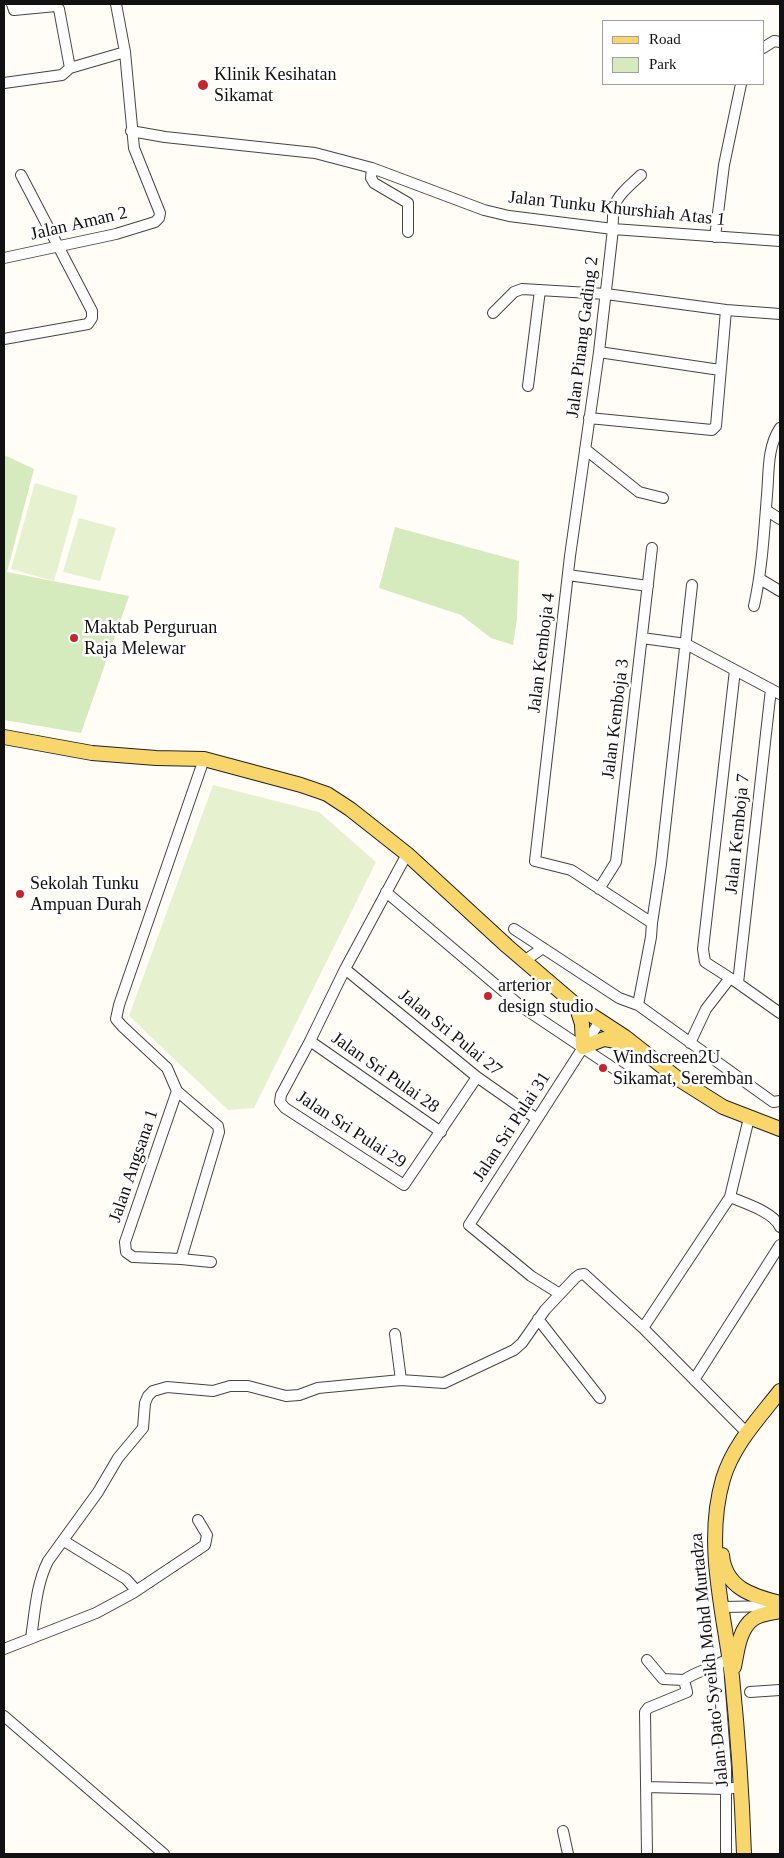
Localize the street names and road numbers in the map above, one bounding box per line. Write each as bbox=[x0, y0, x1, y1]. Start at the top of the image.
street label: Jalan Tunku Khurshiah Atas 1 bbox=[507, 187, 727, 231]
street label: Jalan Aman 2 bbox=[28, 202, 130, 246]
street label: Jalan Pinang Gading 2 bbox=[562, 255, 604, 419]
street label: Jalan Kemboja 4 bbox=[524, 592, 560, 714]
street label: Jalan Kemboja 3 bbox=[598, 658, 634, 780]
street label: Jalan Kemboja 7 bbox=[721, 773, 755, 895]
street label: Jalan Sri Pulai 27 bbox=[394, 985, 506, 1081]
street label: Jalan Sri Pulai 28 bbox=[327, 1028, 443, 1118]
street label: Jalan Sri Pulai 31 bbox=[468, 1068, 556, 1186]
street label: Jalan Sri Pulai 29 bbox=[292, 1086, 410, 1174]
street label: Jalan Angsana 1 bbox=[105, 1107, 163, 1225]
street label: Jalan Dato' Syeikh Mohd Murtadza bbox=[686, 1532, 734, 1788]

